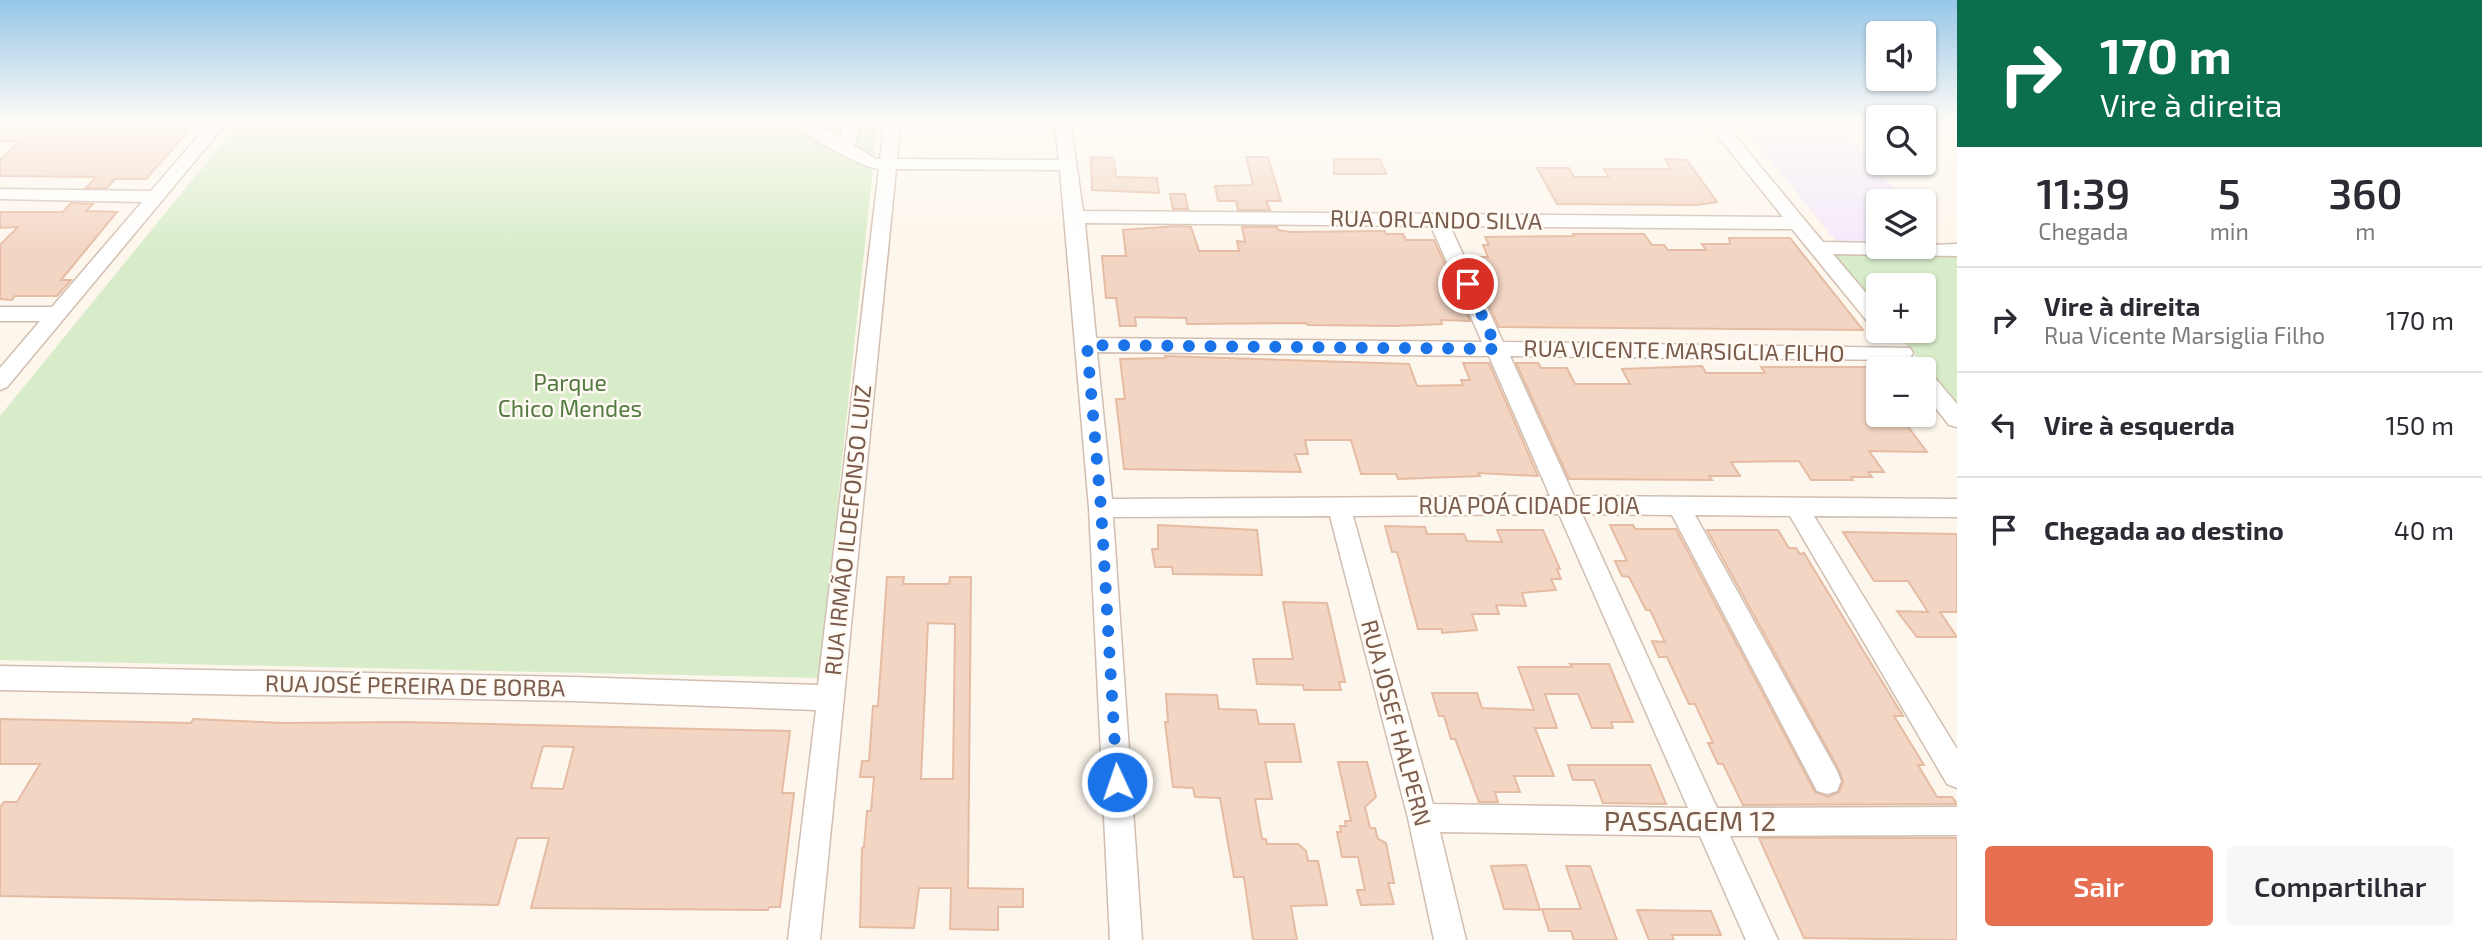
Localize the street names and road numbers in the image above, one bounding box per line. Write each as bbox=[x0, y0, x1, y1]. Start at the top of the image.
street label: RUA ORLANDO SILVA bbox=[1330, 203, 1543, 235]
street label: RUA VICENTE MARSIGLIA FILHO bbox=[1523, 333, 1845, 367]
street label: RUA IRMÃO ILDEFONSO LUIZ bbox=[818, 383, 876, 677]
street label: RUA POÁ CIDADE JOIA bbox=[1418, 491, 1640, 519]
street label: RUA JOSEF HALPERN bbox=[1356, 617, 1438, 829]
street label: RUA JOSÉ PEREIRA DE BORBA bbox=[265, 668, 566, 702]
street label: PASSAGEM 12 bbox=[1604, 803, 1776, 837]

